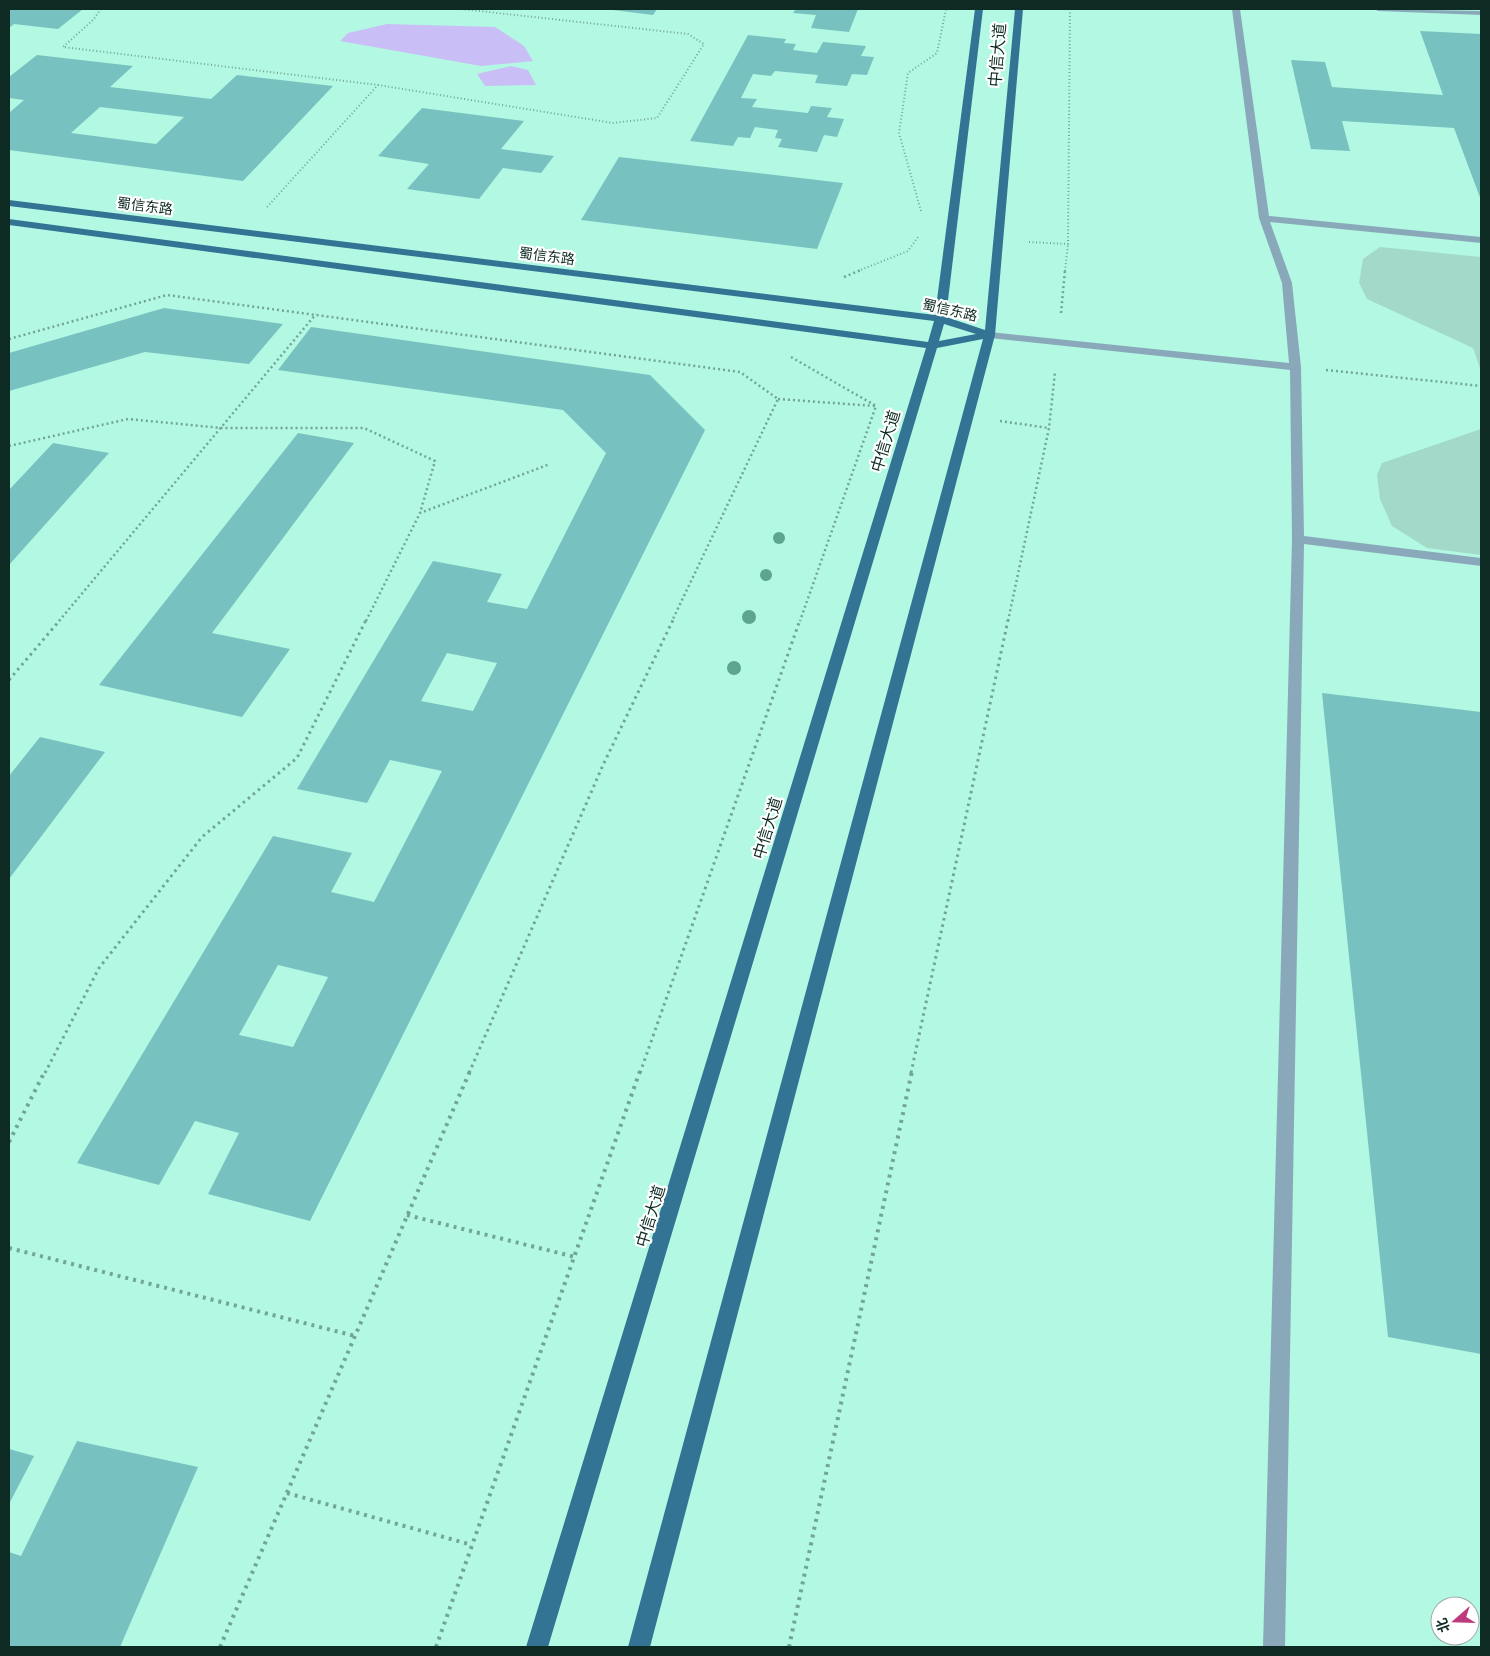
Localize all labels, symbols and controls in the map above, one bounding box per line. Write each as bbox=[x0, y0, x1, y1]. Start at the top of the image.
street label: 中信大道 bbox=[985, 22, 1010, 88]
street label: 蜀信东路 bbox=[116, 195, 174, 218]
street label: 蜀信东路 bbox=[518, 245, 576, 268]
street label: 蜀信东路 bbox=[921, 296, 979, 325]
street label: 中信大道 bbox=[867, 408, 904, 475]
street label: 中信大道 bbox=[749, 795, 786, 862]
street label: 中信大道 bbox=[632, 1183, 669, 1250]
north arrow bbox=[1430, 1596, 1480, 1646]
text: 北 bbox=[1433, 1616, 1454, 1635]

